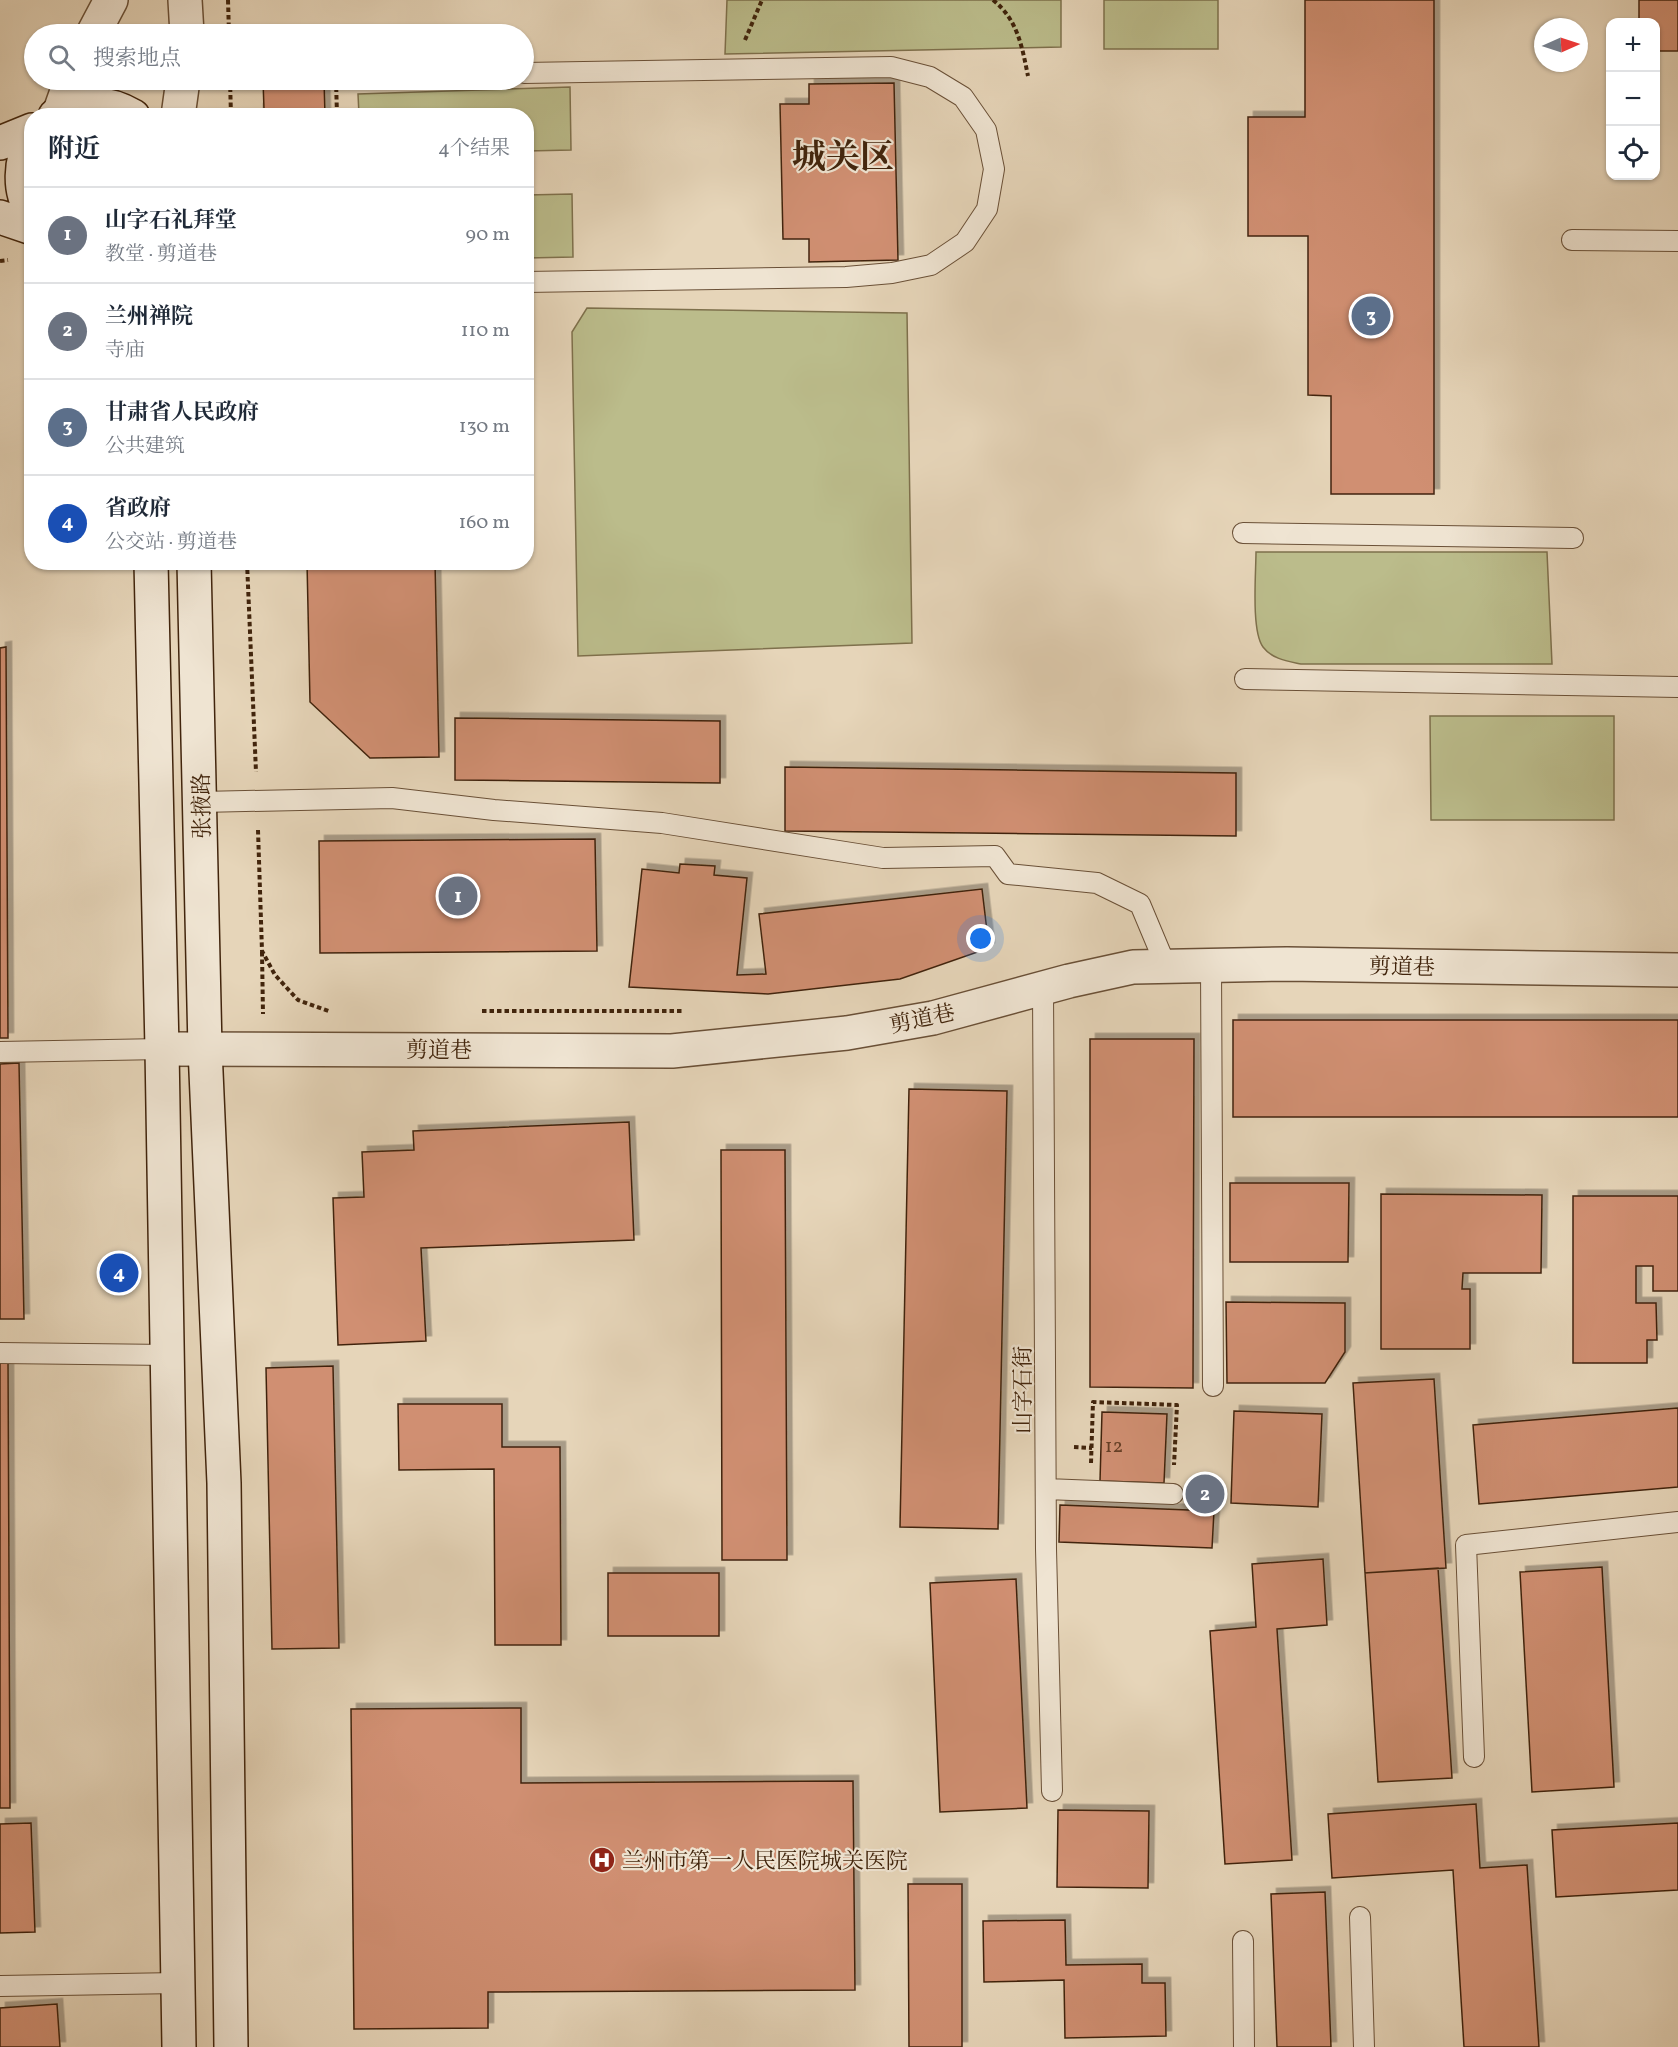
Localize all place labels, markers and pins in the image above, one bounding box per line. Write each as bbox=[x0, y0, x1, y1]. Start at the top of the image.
pin: 3 bbox=[1352, 294, 1390, 338]
pin: 1 bbox=[438, 874, 478, 918]
pin: 4 bbox=[100, 1250, 138, 1296]
pin: 2 bbox=[1186, 1472, 1224, 1516]
hospital icon: 兰州市第一人民医院城关医院 bbox=[587, 1845, 617, 1875]
place label: 兰州市第一人民医院城关医院 bbox=[622, 1847, 908, 1878]

